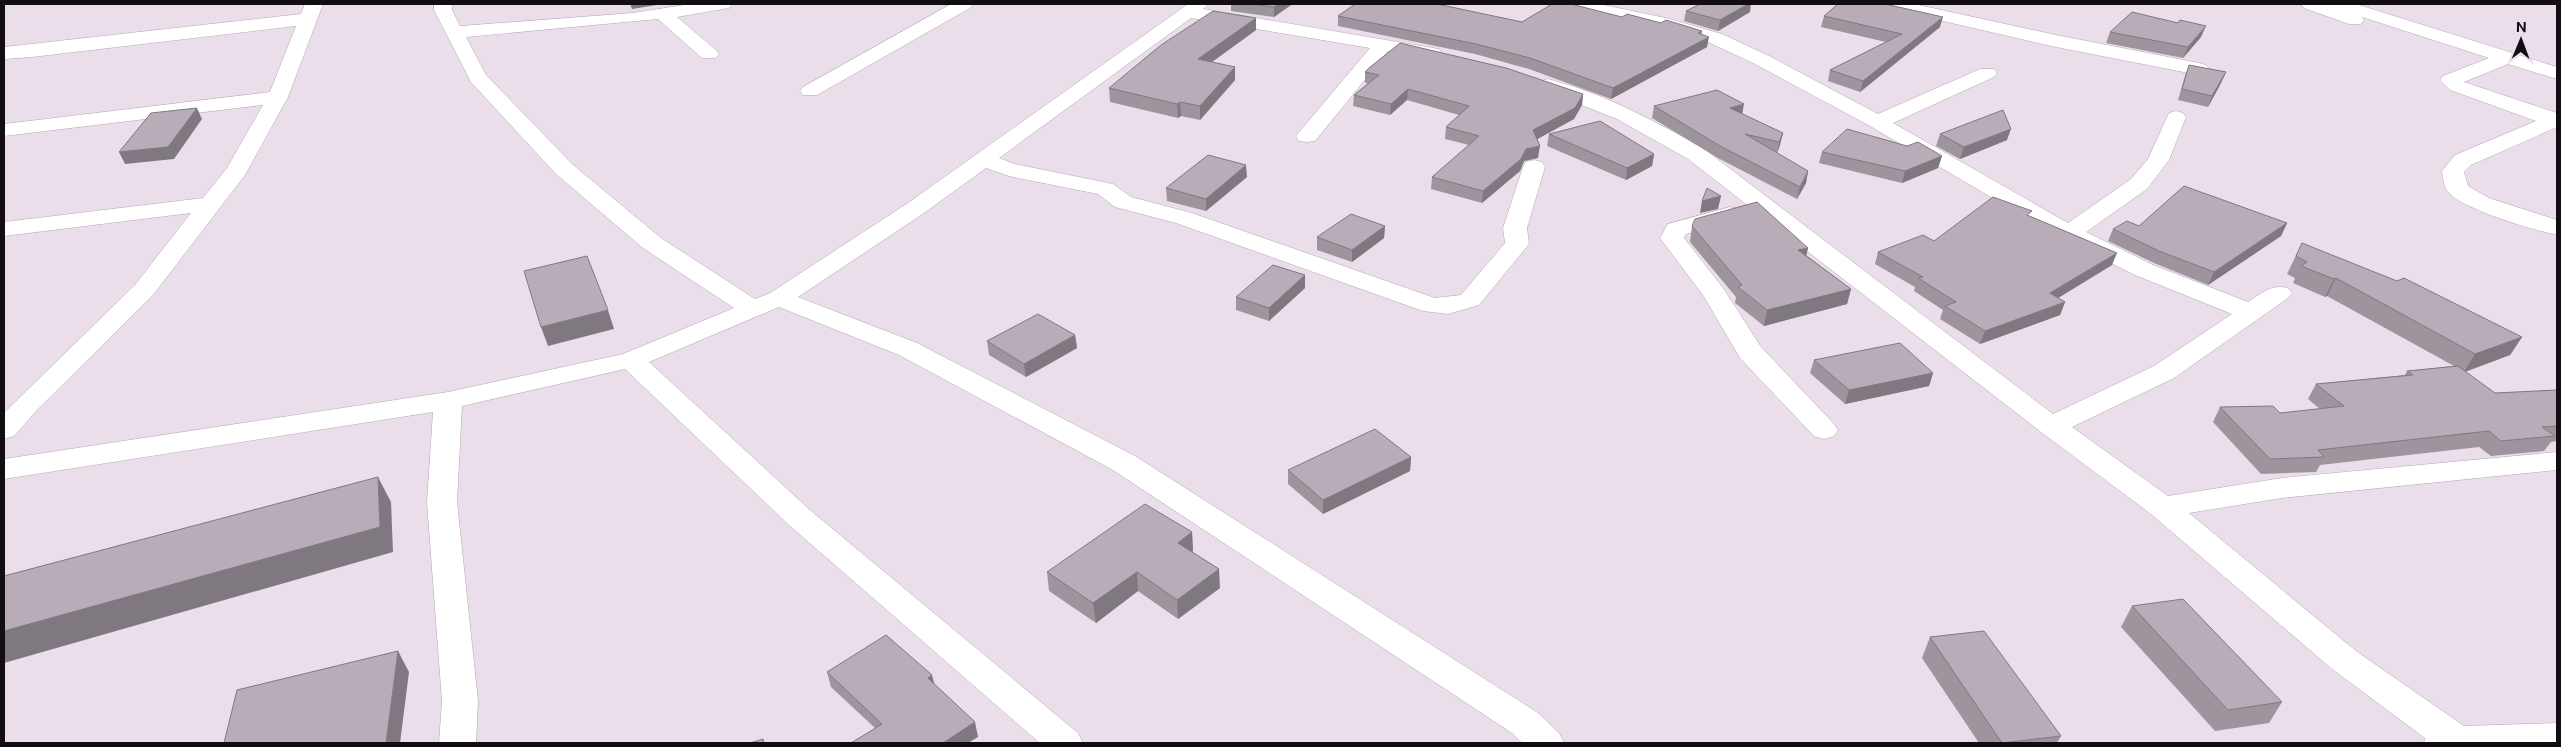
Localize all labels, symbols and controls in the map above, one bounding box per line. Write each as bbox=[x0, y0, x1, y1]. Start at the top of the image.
north arrow bbox=[2496, 15, 2546, 65]
text: N bbox=[2516, 19, 2527, 35]

